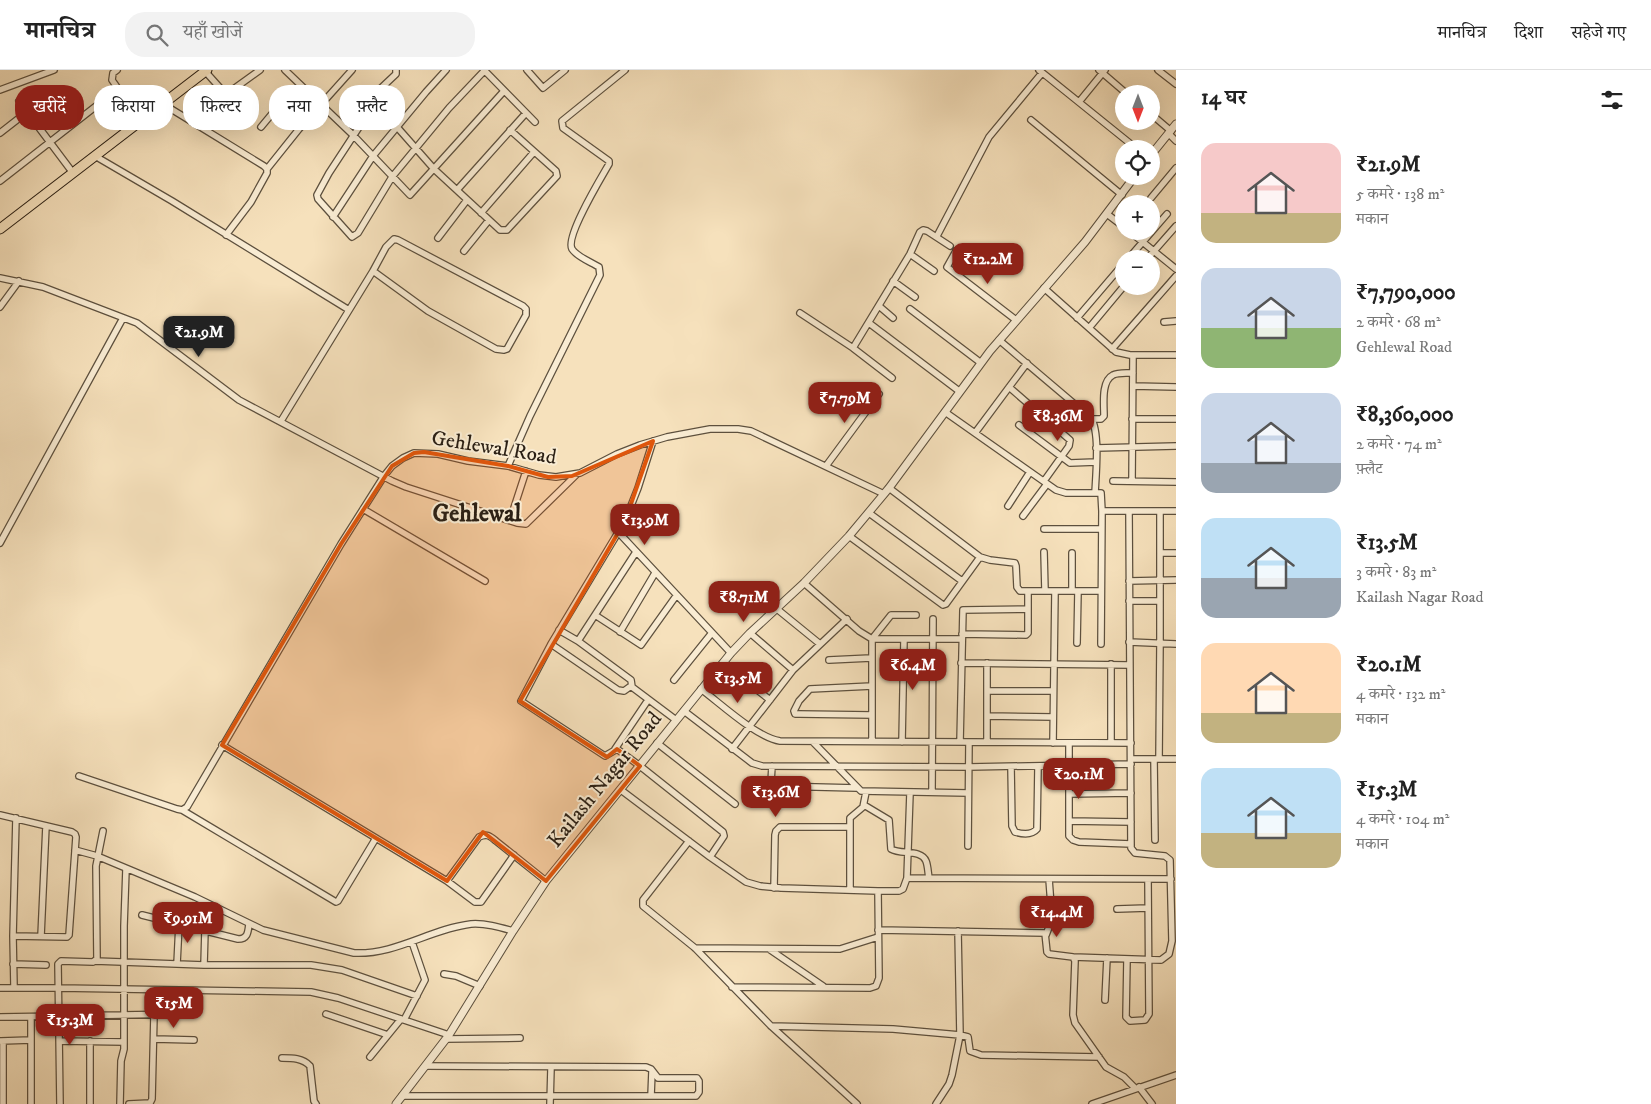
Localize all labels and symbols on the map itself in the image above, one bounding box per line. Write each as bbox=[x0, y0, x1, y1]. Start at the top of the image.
north arrow bbox=[1115, 85, 1160, 130]
pin: ₹12.2M bbox=[947, 242, 1029, 285]
pin: ₹21.9M bbox=[158, 316, 240, 358]
pin: ₹7.79M bbox=[804, 382, 886, 424]
pin: ₹8.36M bbox=[1017, 400, 1099, 442]
street label: Gehlewal Road bbox=[430, 425, 559, 471]
district label: Gehlewal bbox=[432, 499, 522, 529]
pin: ₹13.9M bbox=[604, 504, 686, 546]
pin: ₹8.71M bbox=[703, 580, 785, 623]
pin: ₹6.4M bbox=[878, 648, 948, 691]
pin: ₹13.5M bbox=[697, 662, 779, 704]
street label: Kailash Nagar Road bbox=[542, 706, 668, 853]
pin: ₹20.1M bbox=[1038, 758, 1120, 800]
pin: ₹13.6M bbox=[735, 776, 817, 818]
pin: ₹14.4M bbox=[1016, 896, 1098, 938]
pin: ₹9.91M bbox=[147, 902, 229, 944]
pin: ₹15M bbox=[144, 986, 204, 1029]
pin: ₹15.3M bbox=[29, 1004, 111, 1046]

